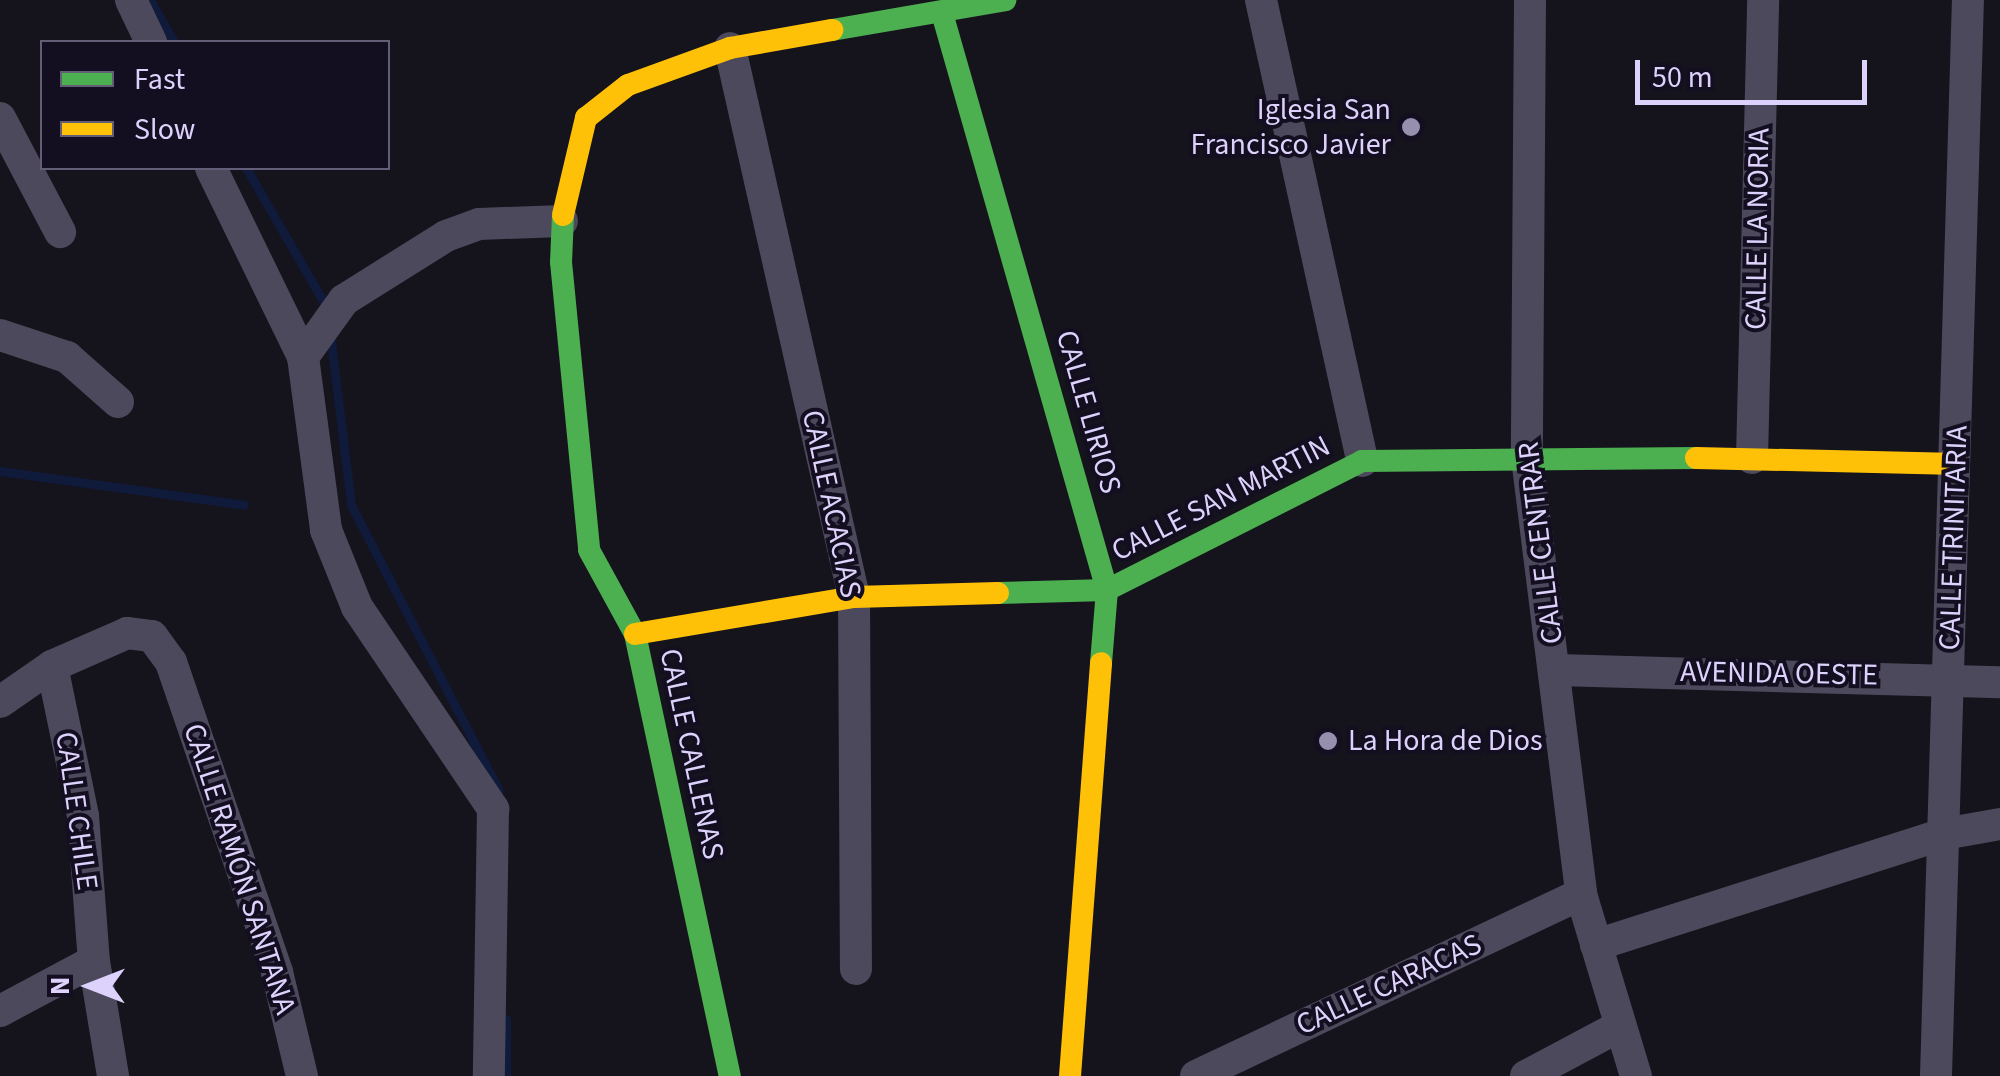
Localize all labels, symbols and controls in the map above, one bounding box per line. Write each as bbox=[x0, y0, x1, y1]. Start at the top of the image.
legend bbox=[40, 40, 390, 170]
scale bar bbox=[1640, 40, 1872, 102]
text: 50 m bbox=[1652, 56, 1713, 99]
text: Fast bbox=[134, 58, 185, 101]
place label: Iglesia San Francisco Javier bbox=[1190, 92, 1391, 162]
text: Slow bbox=[134, 108, 195, 151]
marker: Iglesia San Francisco Javier bbox=[1400, 116, 1422, 138]
street label: CALLE LA NORIA bbox=[1738, 128, 1778, 330]
street label: CALLE LIRIOS bbox=[1048, 326, 1128, 498]
street label: CALLE ACACIAS bbox=[794, 407, 868, 601]
street label: CALLE TRINITARIA bbox=[1932, 425, 1976, 651]
street label: CALLE SAN MARTIN bbox=[1106, 428, 1336, 570]
street label: CALLE CENTRAR bbox=[1511, 440, 1571, 646]
street label: CALLE CALLENAS bbox=[651, 645, 731, 863]
street label: AVENIDA OESTE bbox=[1680, 654, 1878, 694]
street label: CALLE RAMÓN SANTANA bbox=[175, 719, 303, 1019]
place label: La Hora de Dios bbox=[1348, 723, 1542, 759]
street label: CALLE CHILE bbox=[47, 730, 105, 892]
marker: La Hora de Dios bbox=[1317, 730, 1339, 752]
street label: CALLE CARACAS bbox=[1291, 926, 1487, 1044]
north arrow bbox=[40, 936, 140, 1036]
text: N bbox=[40, 977, 80, 995]

